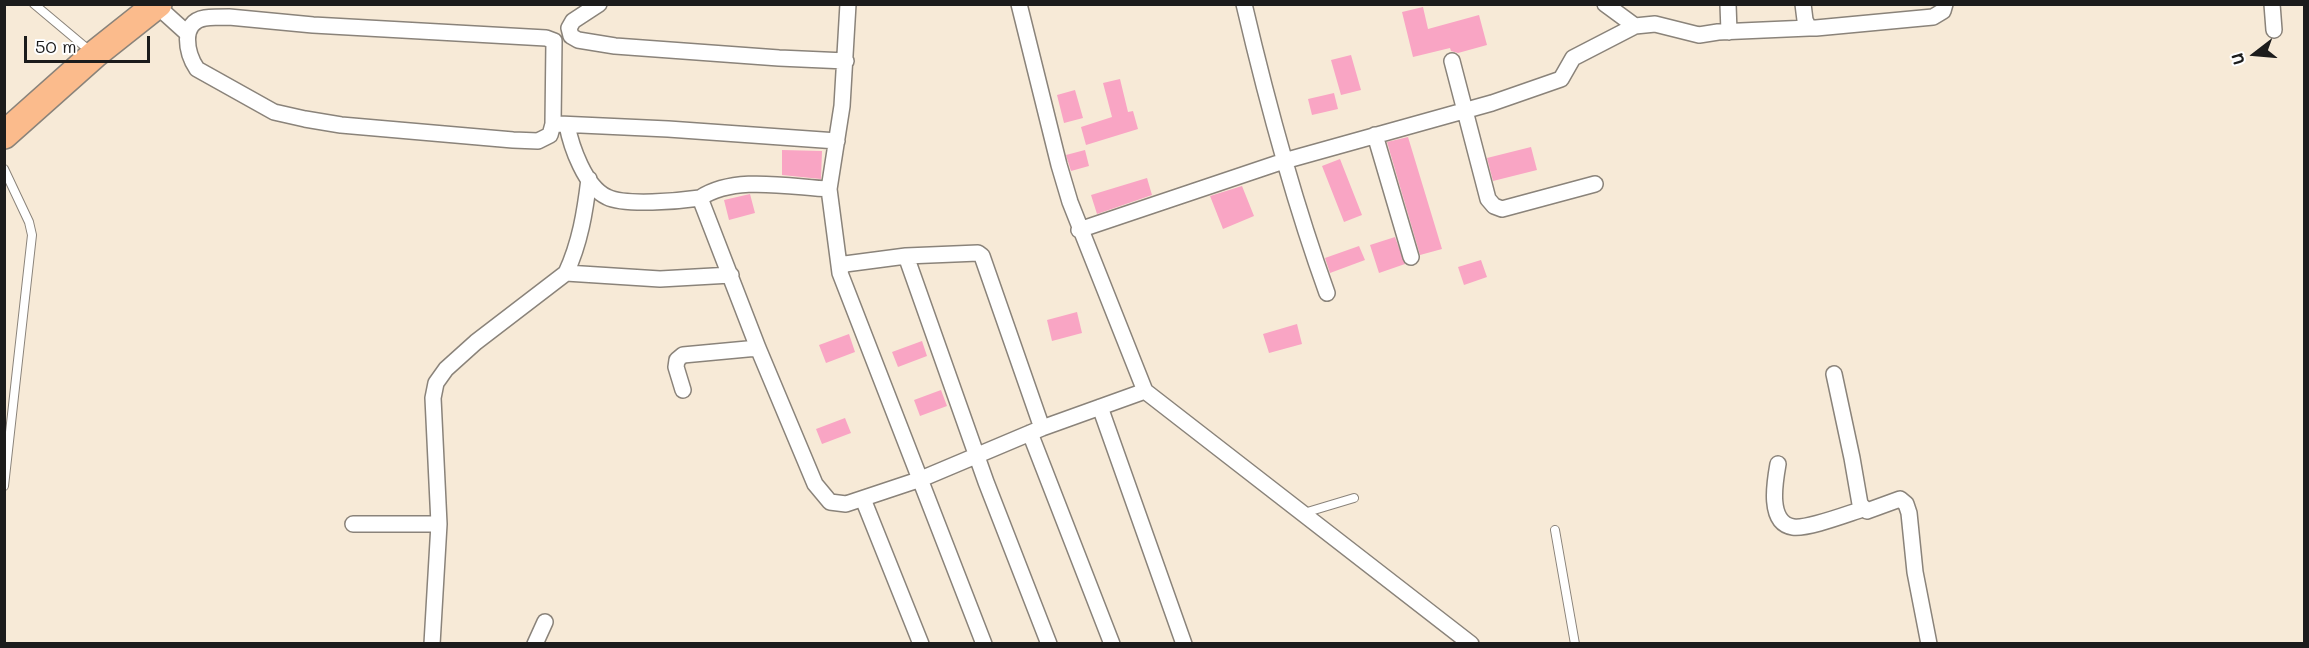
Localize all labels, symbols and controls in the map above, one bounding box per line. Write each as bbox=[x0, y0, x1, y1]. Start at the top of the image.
scale bar bbox=[27, 24, 153, 62]
north arrow bbox=[2225, 24, 2285, 84]
text: 50 m bbox=[35, 34, 77, 58]
text: U bbox=[2226, 51, 2249, 67]

